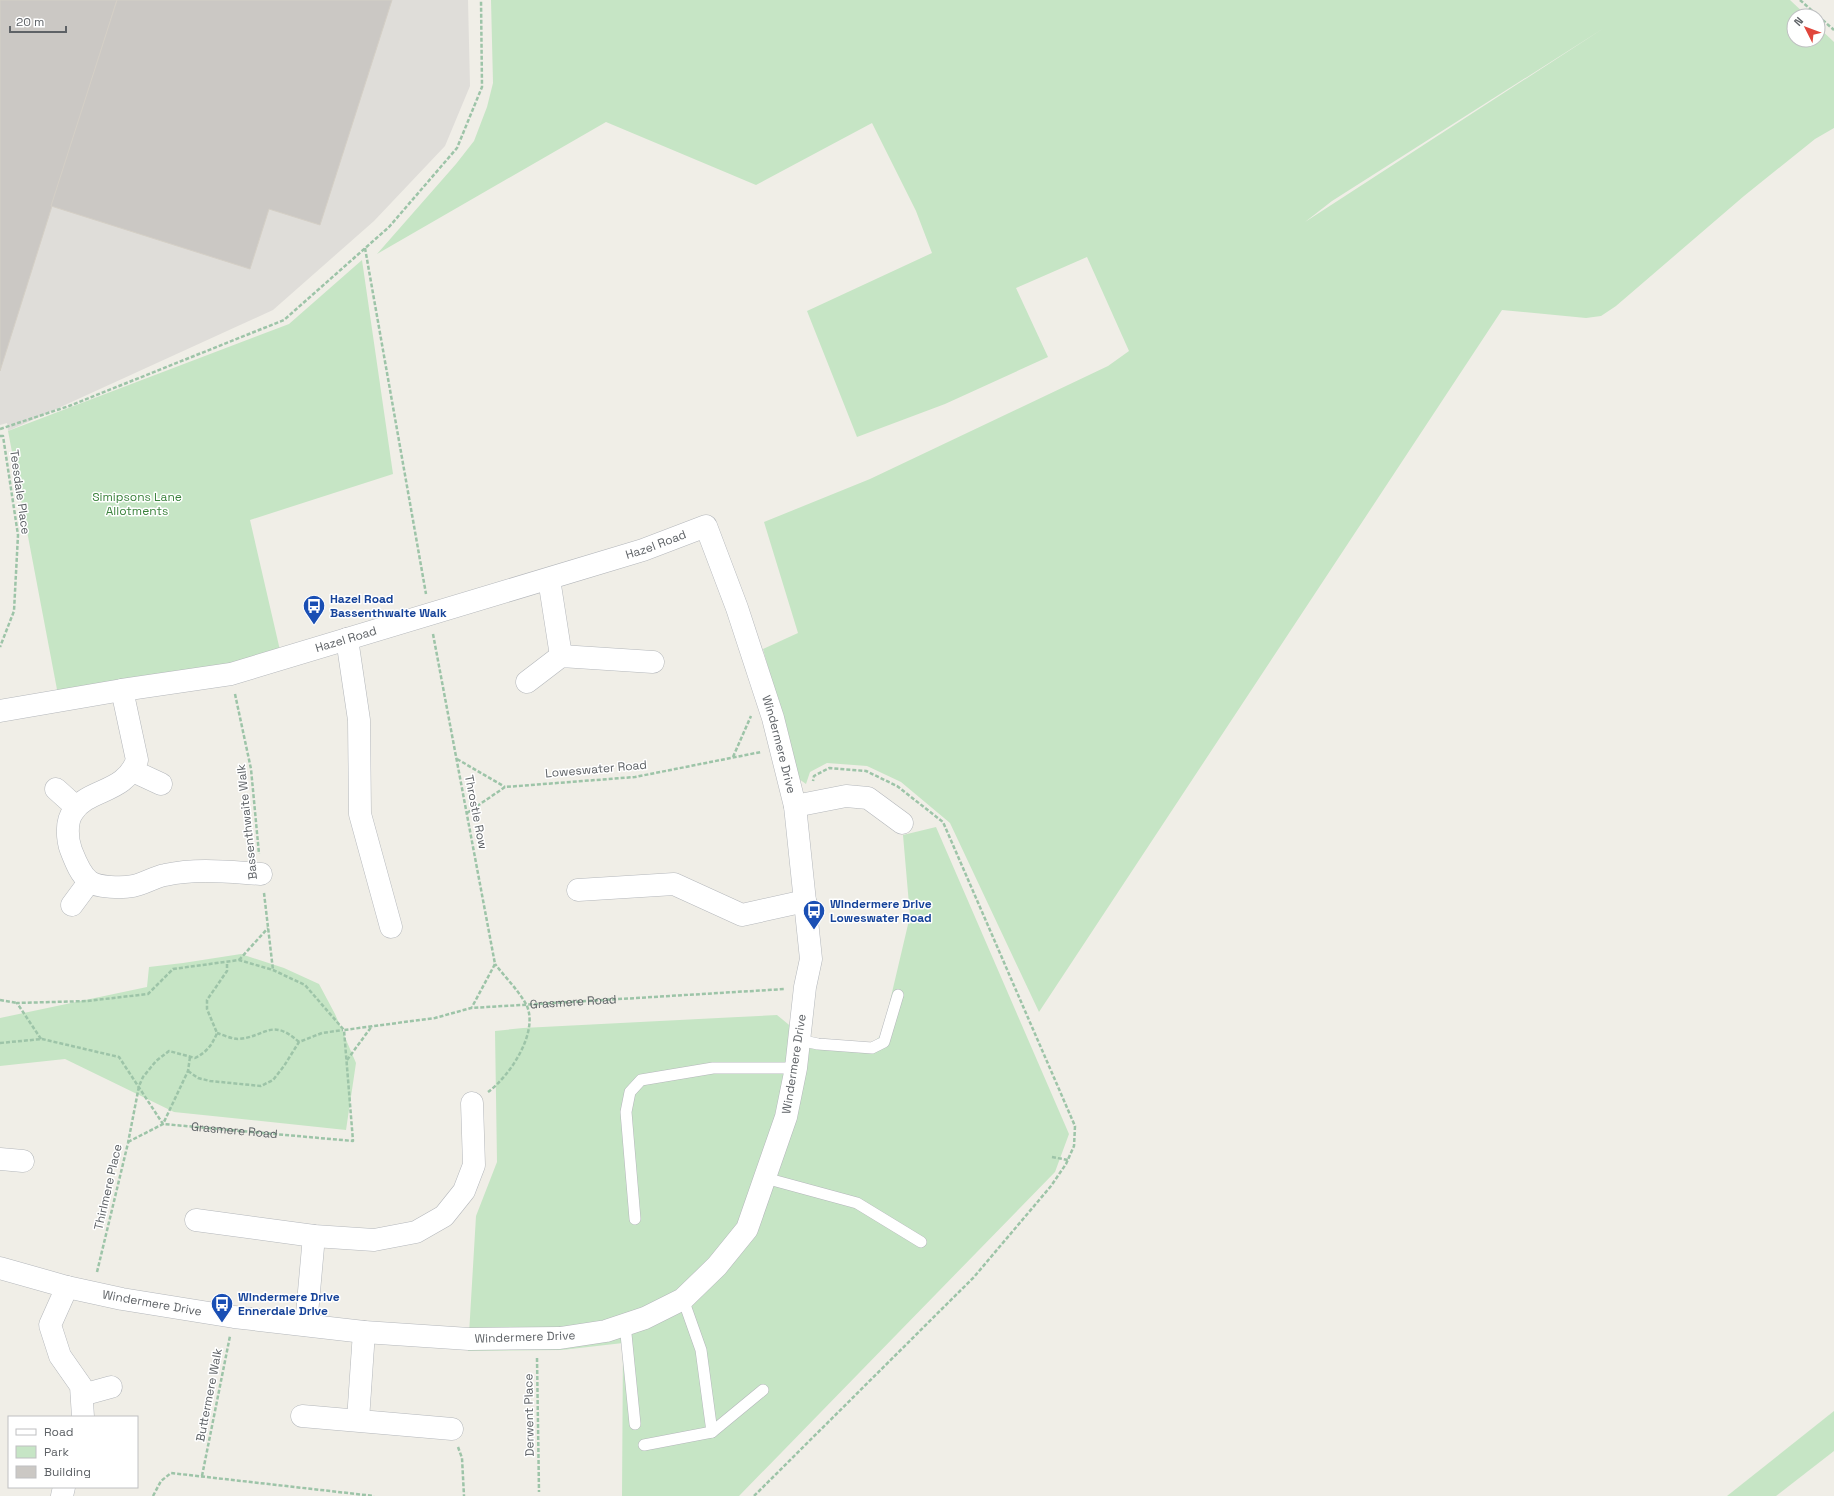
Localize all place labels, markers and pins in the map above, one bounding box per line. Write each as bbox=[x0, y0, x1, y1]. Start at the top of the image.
place label: Hazel Road Bassenthwaite Walk bbox=[330, 591, 447, 621]
bus stop icon: Hazel Road Bassenthwaite Walk bbox=[301, 593, 327, 626]
place label: Windermere Drive Loweswater Road bbox=[830, 896, 932, 926]
bus stop icon: Windermere Drive Loweswater Road bbox=[801, 898, 827, 931]
place label: Windermere Drive Ennerdale Drive bbox=[238, 1289, 340, 1319]
bus stop icon: Windermere Drive Ennerdale Drive bbox=[209, 1291, 235, 1324]

